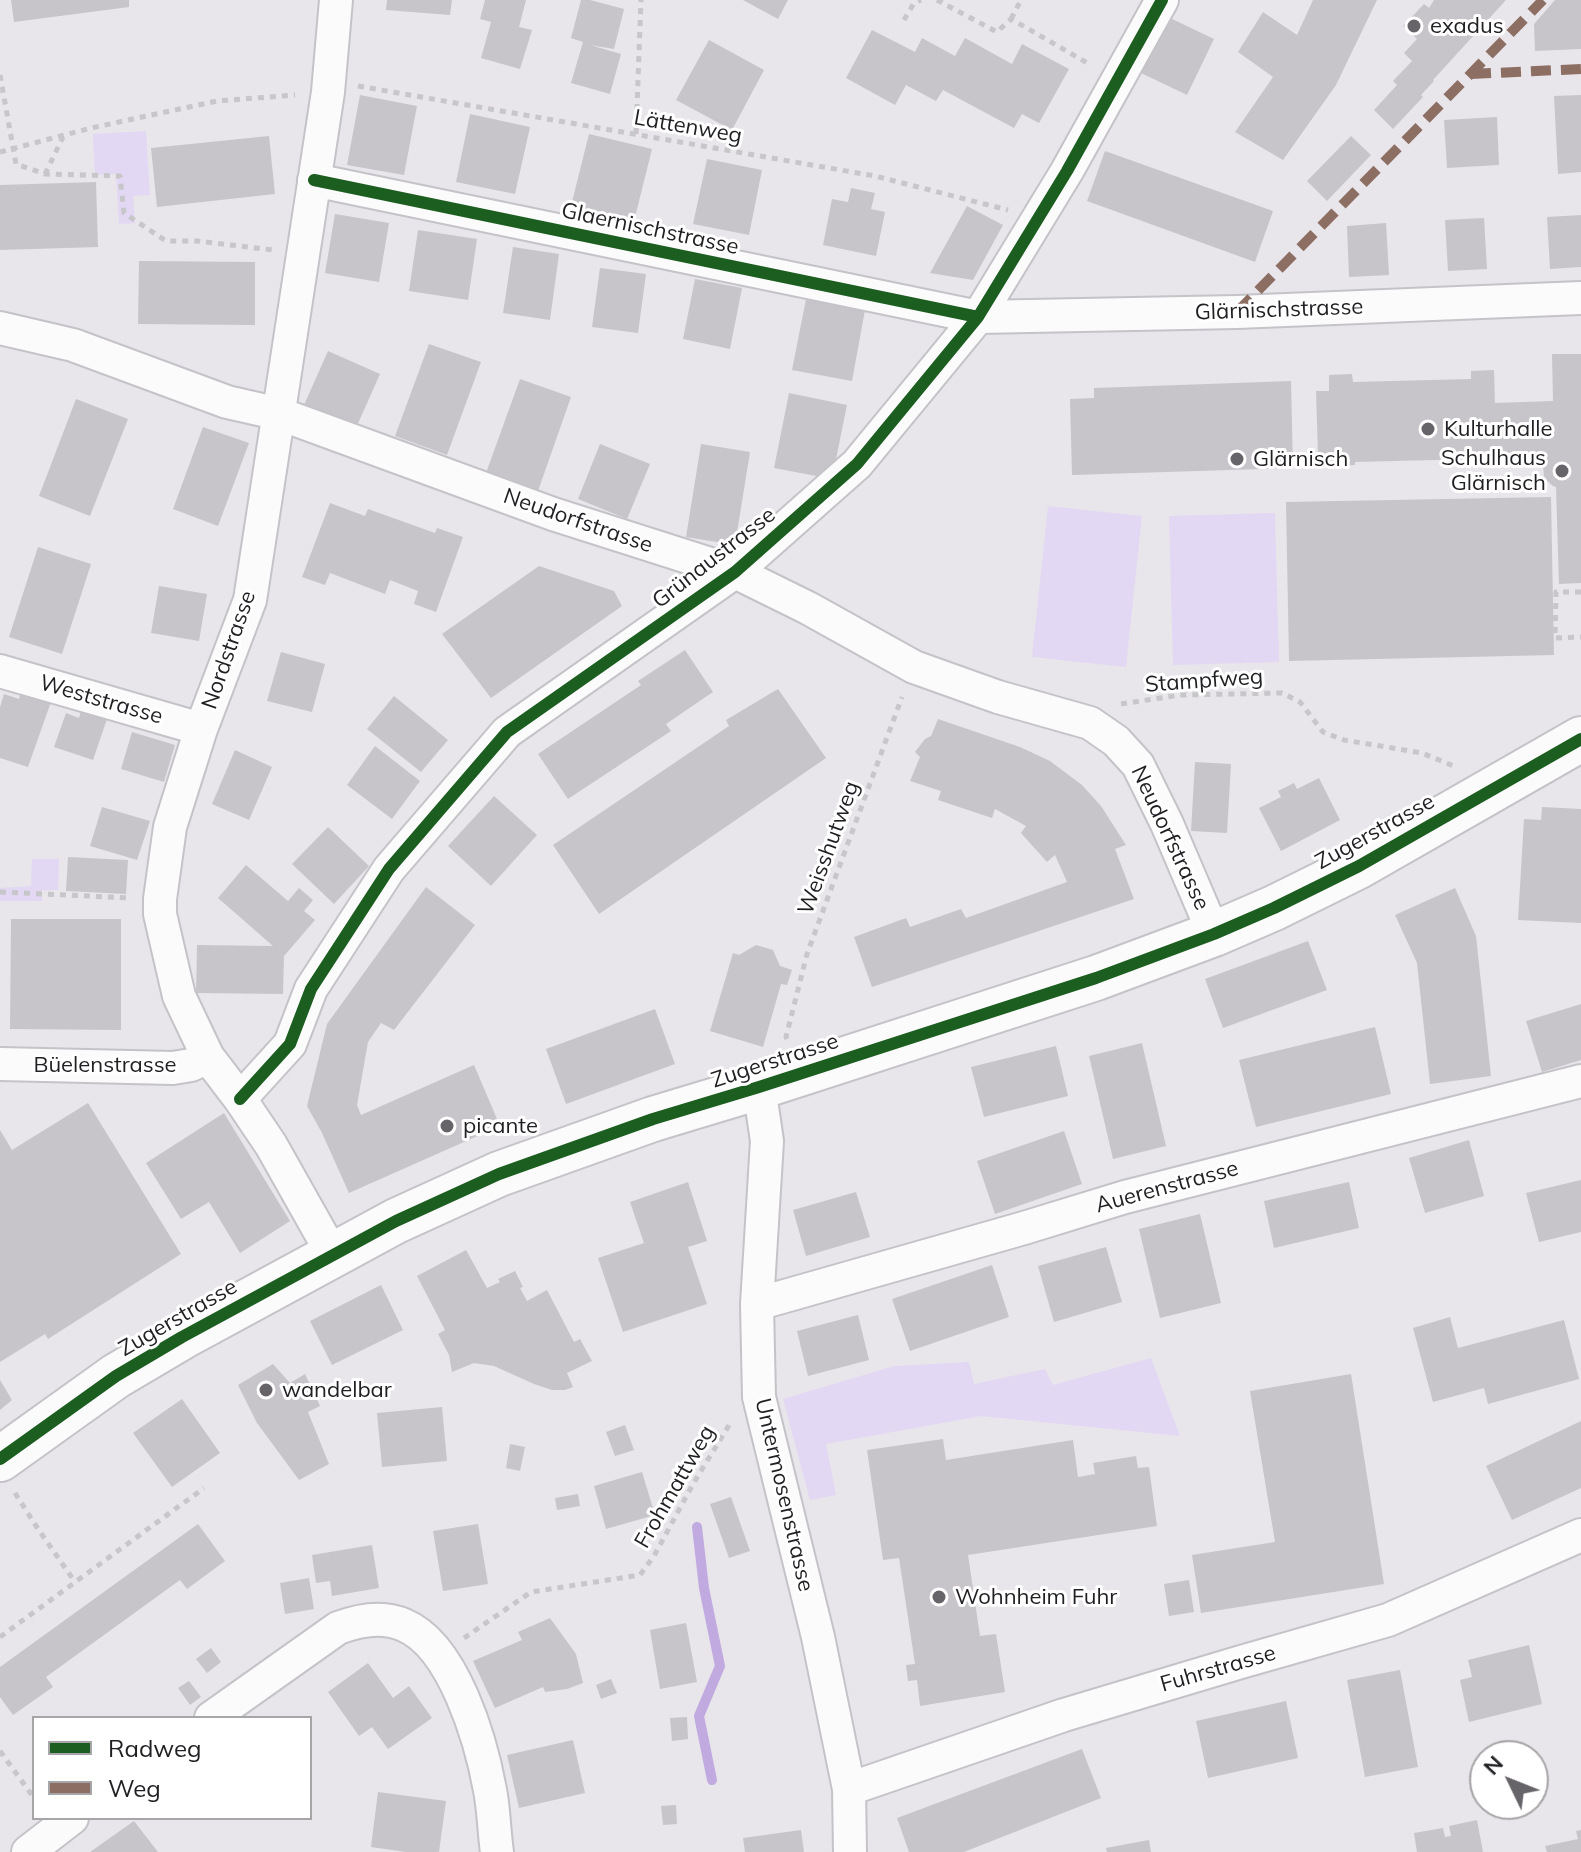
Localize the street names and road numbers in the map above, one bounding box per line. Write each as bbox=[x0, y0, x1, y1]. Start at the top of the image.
street label: Lättenweg bbox=[632, 105, 744, 149]
street label: Glaernischstrasse bbox=[559, 197, 741, 261]
street label: Glärnischstrasse bbox=[1194, 294, 1364, 326]
street label: Neudorfstrasse bbox=[500, 483, 656, 559]
street label: Grünaustrasse bbox=[647, 502, 781, 614]
street label: Nordstrasse bbox=[196, 587, 262, 713]
street label: Stampfweg bbox=[1144, 664, 1264, 698]
street label: Weststrasse bbox=[36, 670, 166, 730]
street label: Neudorfstrasse bbox=[1125, 762, 1215, 914]
street label: Weisshutweg bbox=[793, 778, 865, 918]
street label: Zugerstrasse bbox=[1311, 788, 1439, 876]
street label: Zugerstrasse bbox=[708, 1028, 842, 1094]
street label: Büelenstrasse bbox=[33, 1052, 177, 1078]
street label: Auerenstrasse bbox=[1093, 1155, 1241, 1219]
street label: Zugerstrasse bbox=[114, 1274, 242, 1362]
street label: Untermosenstrasse bbox=[749, 1396, 819, 1594]
street label: Frohmattweg bbox=[629, 1421, 721, 1553]
street label: Fuhrstrasse bbox=[1157, 1640, 1279, 1698]

